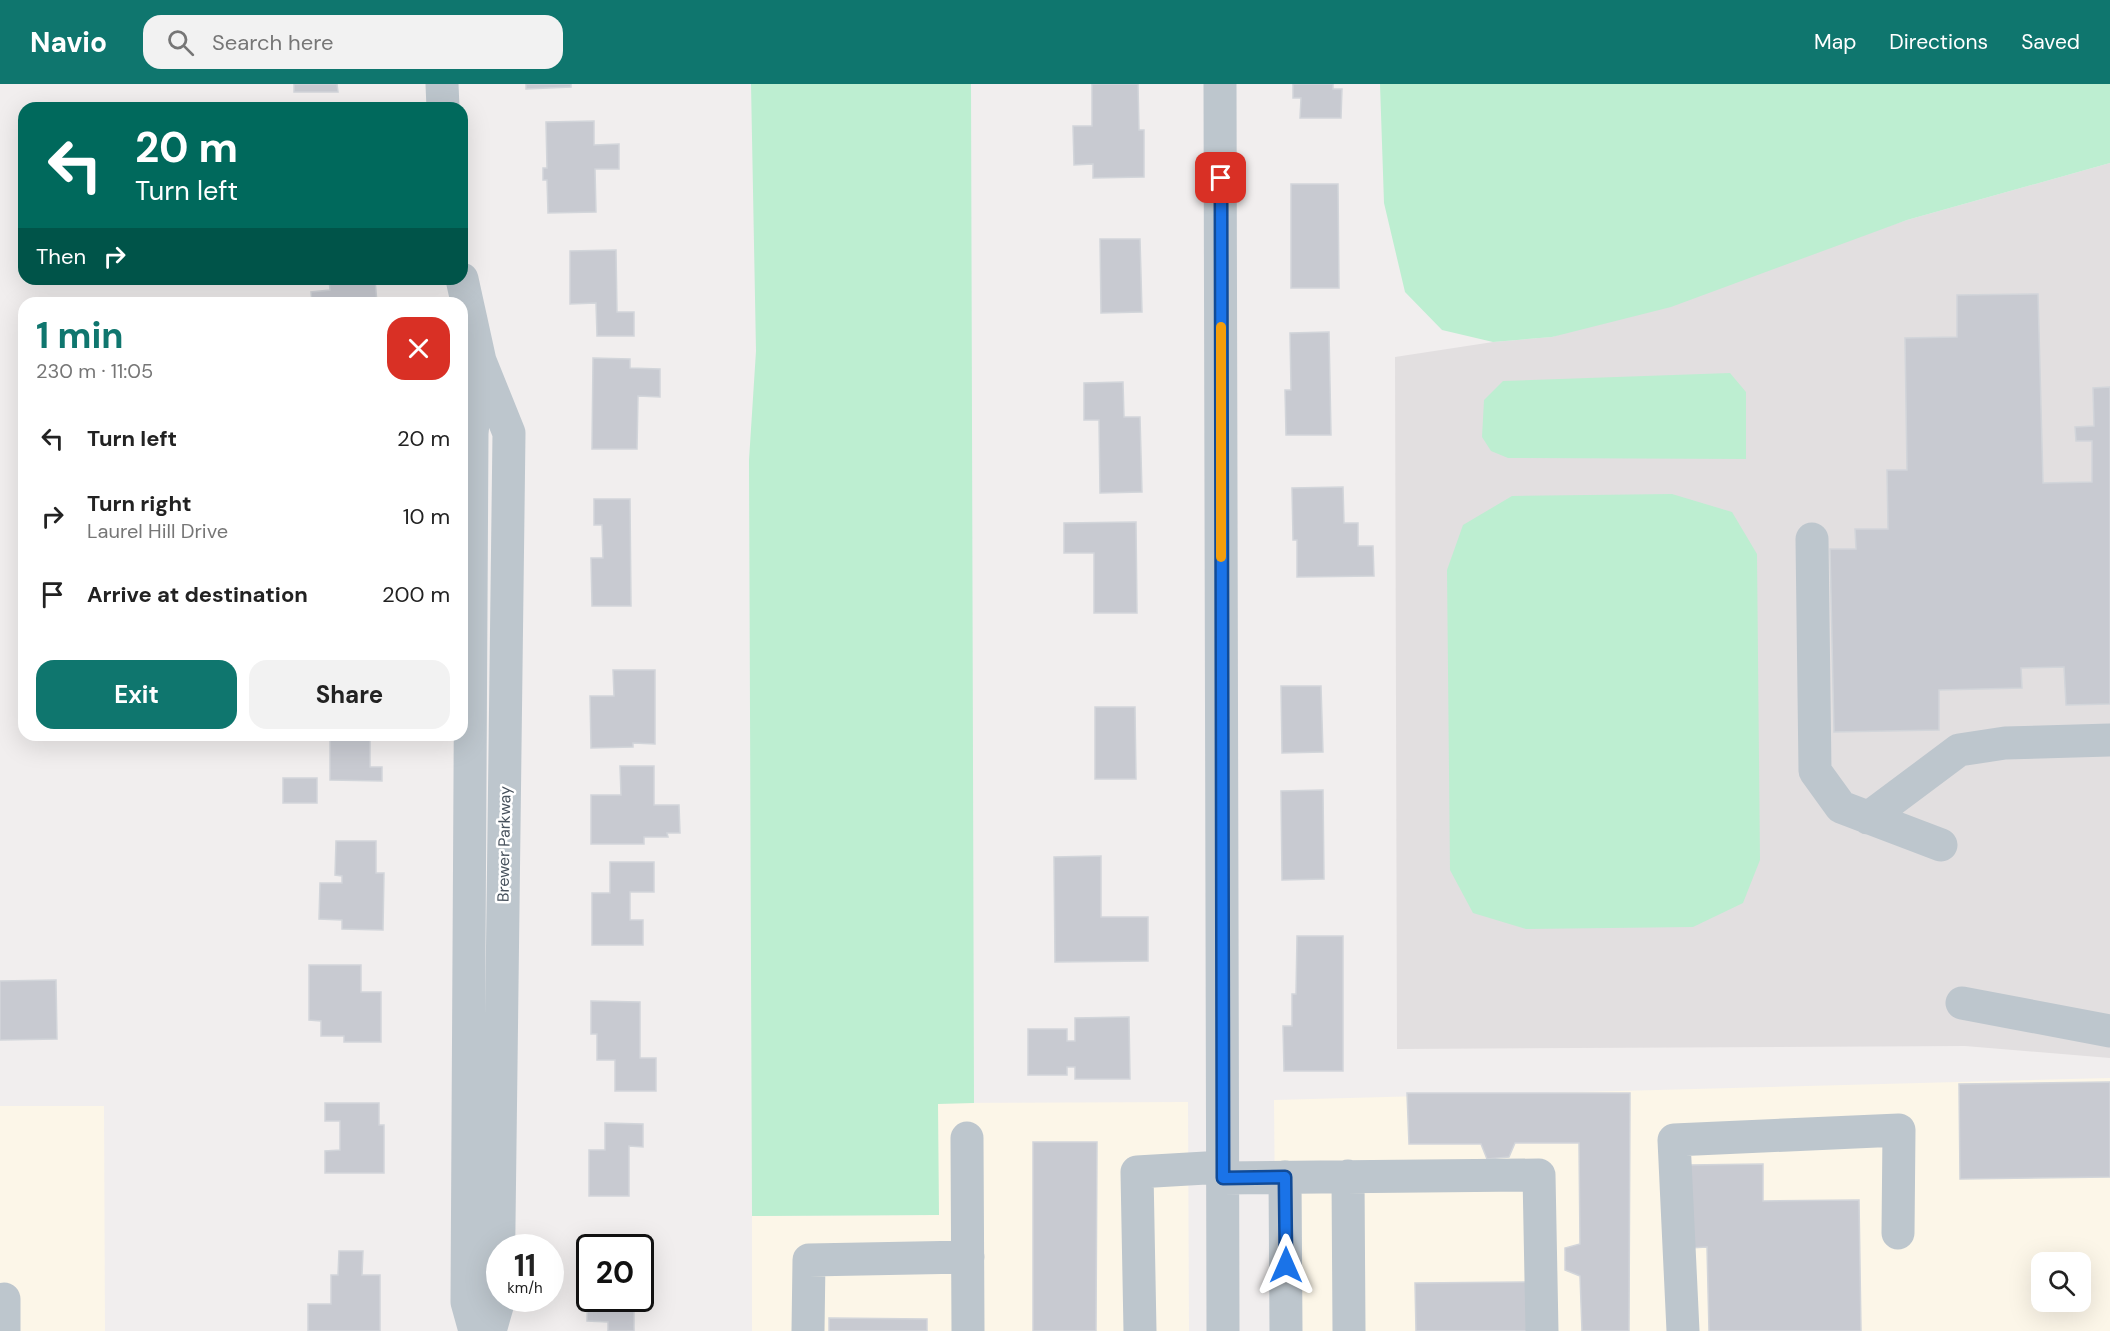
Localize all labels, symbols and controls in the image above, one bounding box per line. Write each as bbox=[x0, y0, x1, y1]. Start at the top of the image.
search box bbox=[143, 15, 563, 69]
text: Navio bbox=[30, 24, 107, 61]
icon: search bbox=[164, 26, 197, 59]
text: Search here bbox=[212, 28, 333, 57]
text: Map bbox=[1814, 28, 1856, 56]
text: Directions bbox=[1889, 28, 1988, 56]
text: Saved bbox=[2021, 28, 2080, 56]
text: 20 m bbox=[135, 120, 238, 175]
icon: left bbox=[36, 126, 114, 204]
pin bbox=[1195, 152, 1246, 203]
icon: arrive bbox=[1204, 161, 1237, 194]
text: Turn left bbox=[135, 173, 238, 208]
icon: right bbox=[98, 240, 131, 273]
text: Then bbox=[36, 242, 86, 271]
text: 1 min bbox=[36, 312, 124, 359]
button: close bbox=[387, 317, 450, 380]
text: 230 m · 11:05 bbox=[36, 358, 153, 384]
icon: left bbox=[36, 422, 69, 455]
text: Turn left bbox=[87, 424, 177, 453]
text: 20 m bbox=[397, 424, 450, 453]
text: Turn right bbox=[87, 489, 192, 518]
icon: right bbox=[36, 500, 69, 533]
text: 10 m bbox=[403, 502, 450, 531]
text: Laurel Hill Drive bbox=[87, 518, 228, 544]
icon: arrive bbox=[36, 578, 69, 611]
text: Arrive at destination bbox=[87, 580, 308, 609]
text: 200 m bbox=[382, 580, 450, 609]
button: Exit bbox=[36, 660, 237, 729]
button: Share bbox=[249, 660, 450, 729]
street label: Brewer Parkway bbox=[492, 786, 516, 902]
position arrow bbox=[1254, 1233, 1318, 1297]
speed limit sign: 20 bbox=[576, 1234, 654, 1312]
text: 11 bbox=[514, 1246, 536, 1285]
map controls bbox=[2031, 1252, 2091, 1312]
button: search bbox=[2031, 1252, 2091, 1312]
text: km/h bbox=[507, 1278, 543, 1298]

